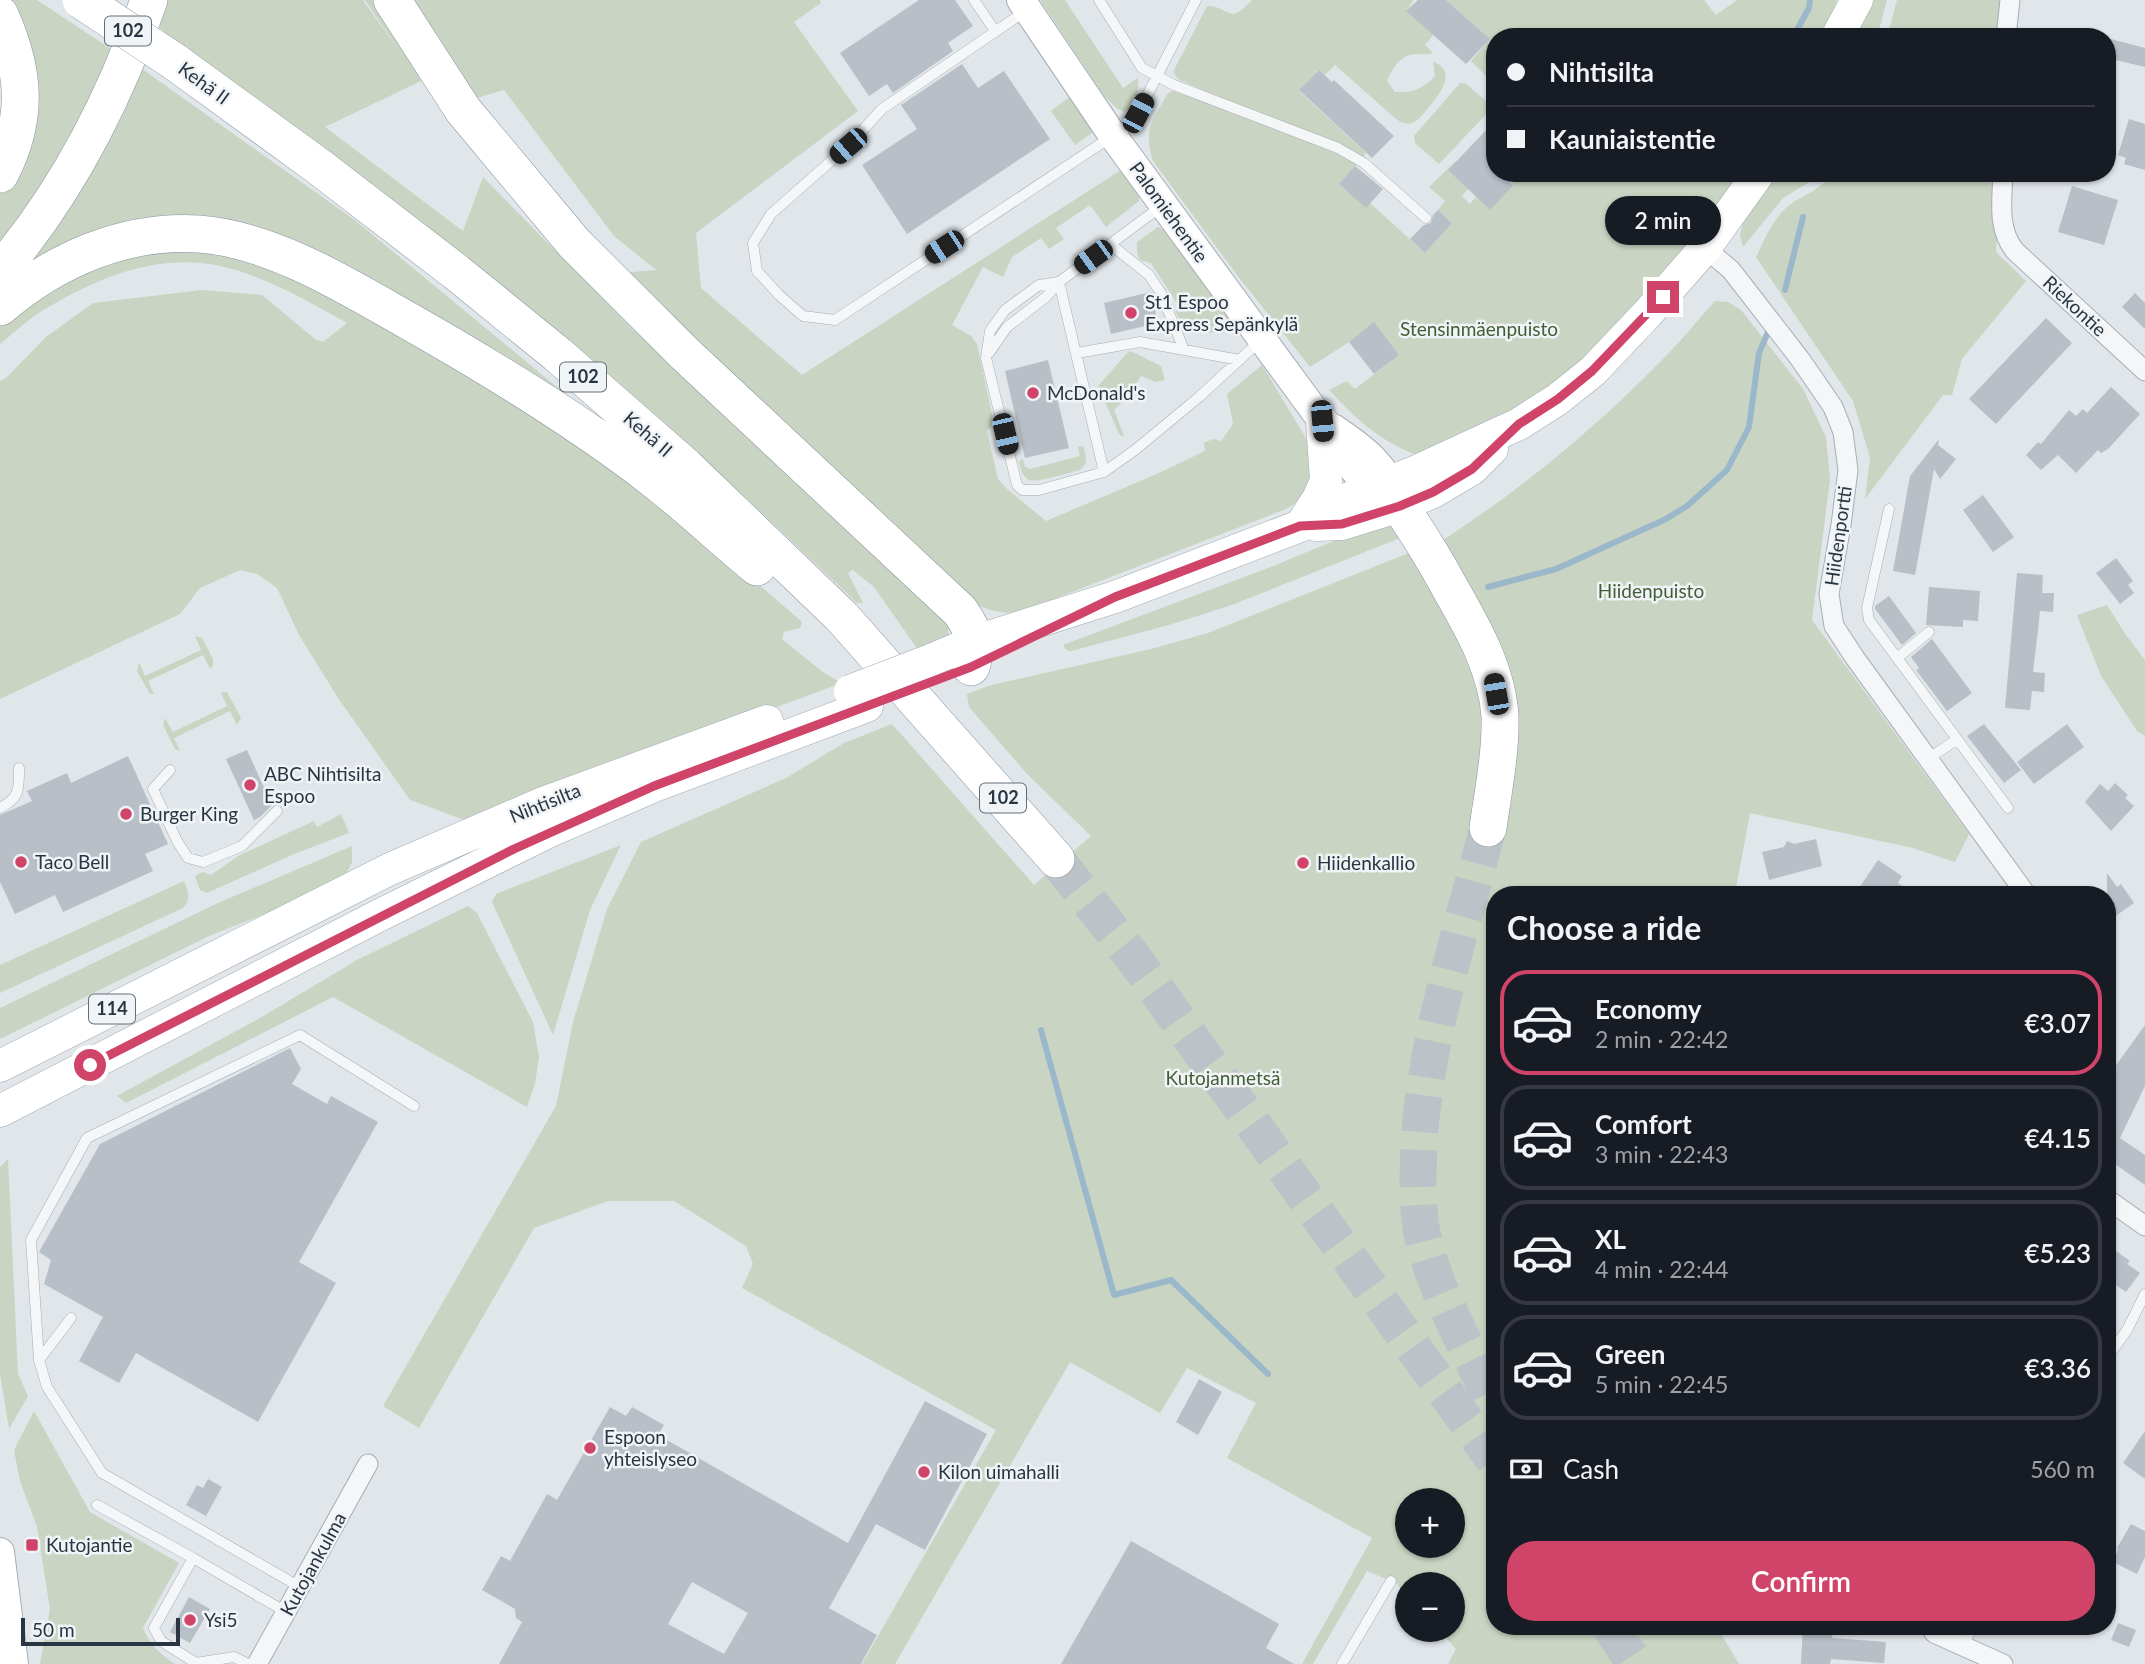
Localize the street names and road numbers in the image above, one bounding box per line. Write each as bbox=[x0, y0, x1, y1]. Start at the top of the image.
road number: 102 bbox=[105, 16, 151, 46]
street label: Kehä II bbox=[174, 56, 234, 109]
street label: Palomiehentie bbox=[1125, 157, 1214, 267]
street label: Riekontie bbox=[2039, 270, 2112, 341]
road number: 102 bbox=[560, 362, 606, 391]
street label: Kehä II bbox=[619, 406, 678, 461]
street label: Hiidenportti bbox=[1819, 484, 1856, 587]
street label: Nihtisilta bbox=[506, 778, 584, 827]
road number: 102 bbox=[980, 784, 1026, 812]
road number: 114 bbox=[89, 994, 135, 1024]
street label: Kutojankulma bbox=[275, 1508, 350, 1619]

